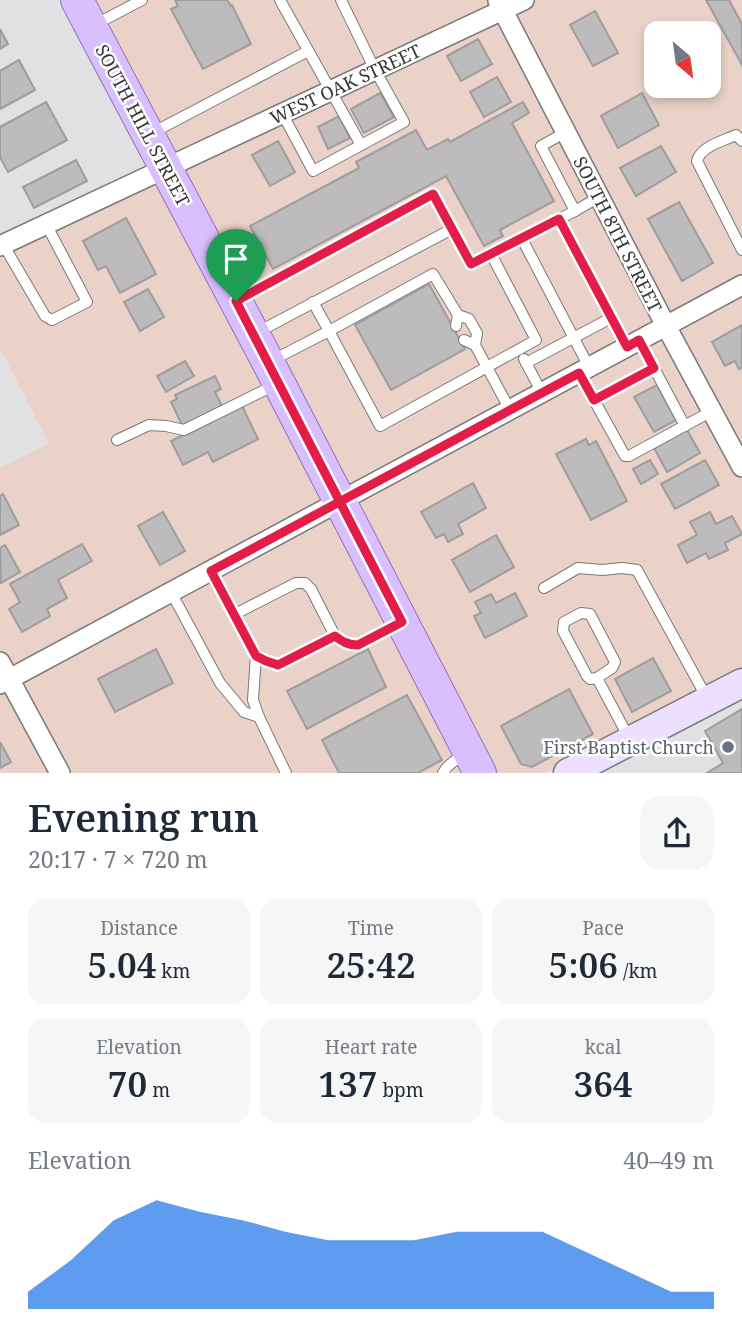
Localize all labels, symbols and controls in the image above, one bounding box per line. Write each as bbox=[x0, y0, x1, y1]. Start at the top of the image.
north arrow bbox=[644, 21, 721, 98]
map controls bbox=[644, 21, 721, 98]
street label: WEST OAK STREET bbox=[266, 38, 424, 130]
street label: SOUTH HILL STREET bbox=[90, 40, 196, 210]
street label: SOUTH 8TH STREET bbox=[568, 152, 668, 316]
pin bbox=[206, 229, 266, 301]
icon: arrive bbox=[217, 240, 255, 278]
place label: First Baptist Church bbox=[543, 735, 714, 759]
marker: First Baptist Church bbox=[720, 739, 736, 755]
text: Evening run bbox=[28, 791, 259, 843]
button: share bbox=[640, 796, 714, 870]
text: 20:17 · 7 × 720 m bbox=[28, 843, 208, 875]
text: Distance bbox=[100, 915, 178, 941]
text: Time bbox=[348, 915, 394, 941]
text: Pace bbox=[582, 915, 624, 941]
text: 5.04 bbox=[88, 941, 156, 988]
text: 25:42 bbox=[326, 941, 416, 988]
text: 5:06 bbox=[549, 941, 618, 988]
text: km bbox=[156, 958, 190, 984]
text: /km bbox=[618, 958, 658, 984]
text: Elevation bbox=[96, 1034, 182, 1060]
text: Heart rate bbox=[325, 1034, 417, 1060]
text: kcal bbox=[585, 1034, 621, 1060]
text: 70 bbox=[108, 1060, 147, 1107]
text: 137 bbox=[318, 1060, 377, 1107]
text: 364 bbox=[573, 1060, 633, 1107]
text: m bbox=[147, 1077, 170, 1103]
text: bpm bbox=[377, 1077, 424, 1103]
text: Elevation bbox=[28, 1144, 132, 1176]
text: 40–49 m bbox=[623, 1144, 714, 1176]

